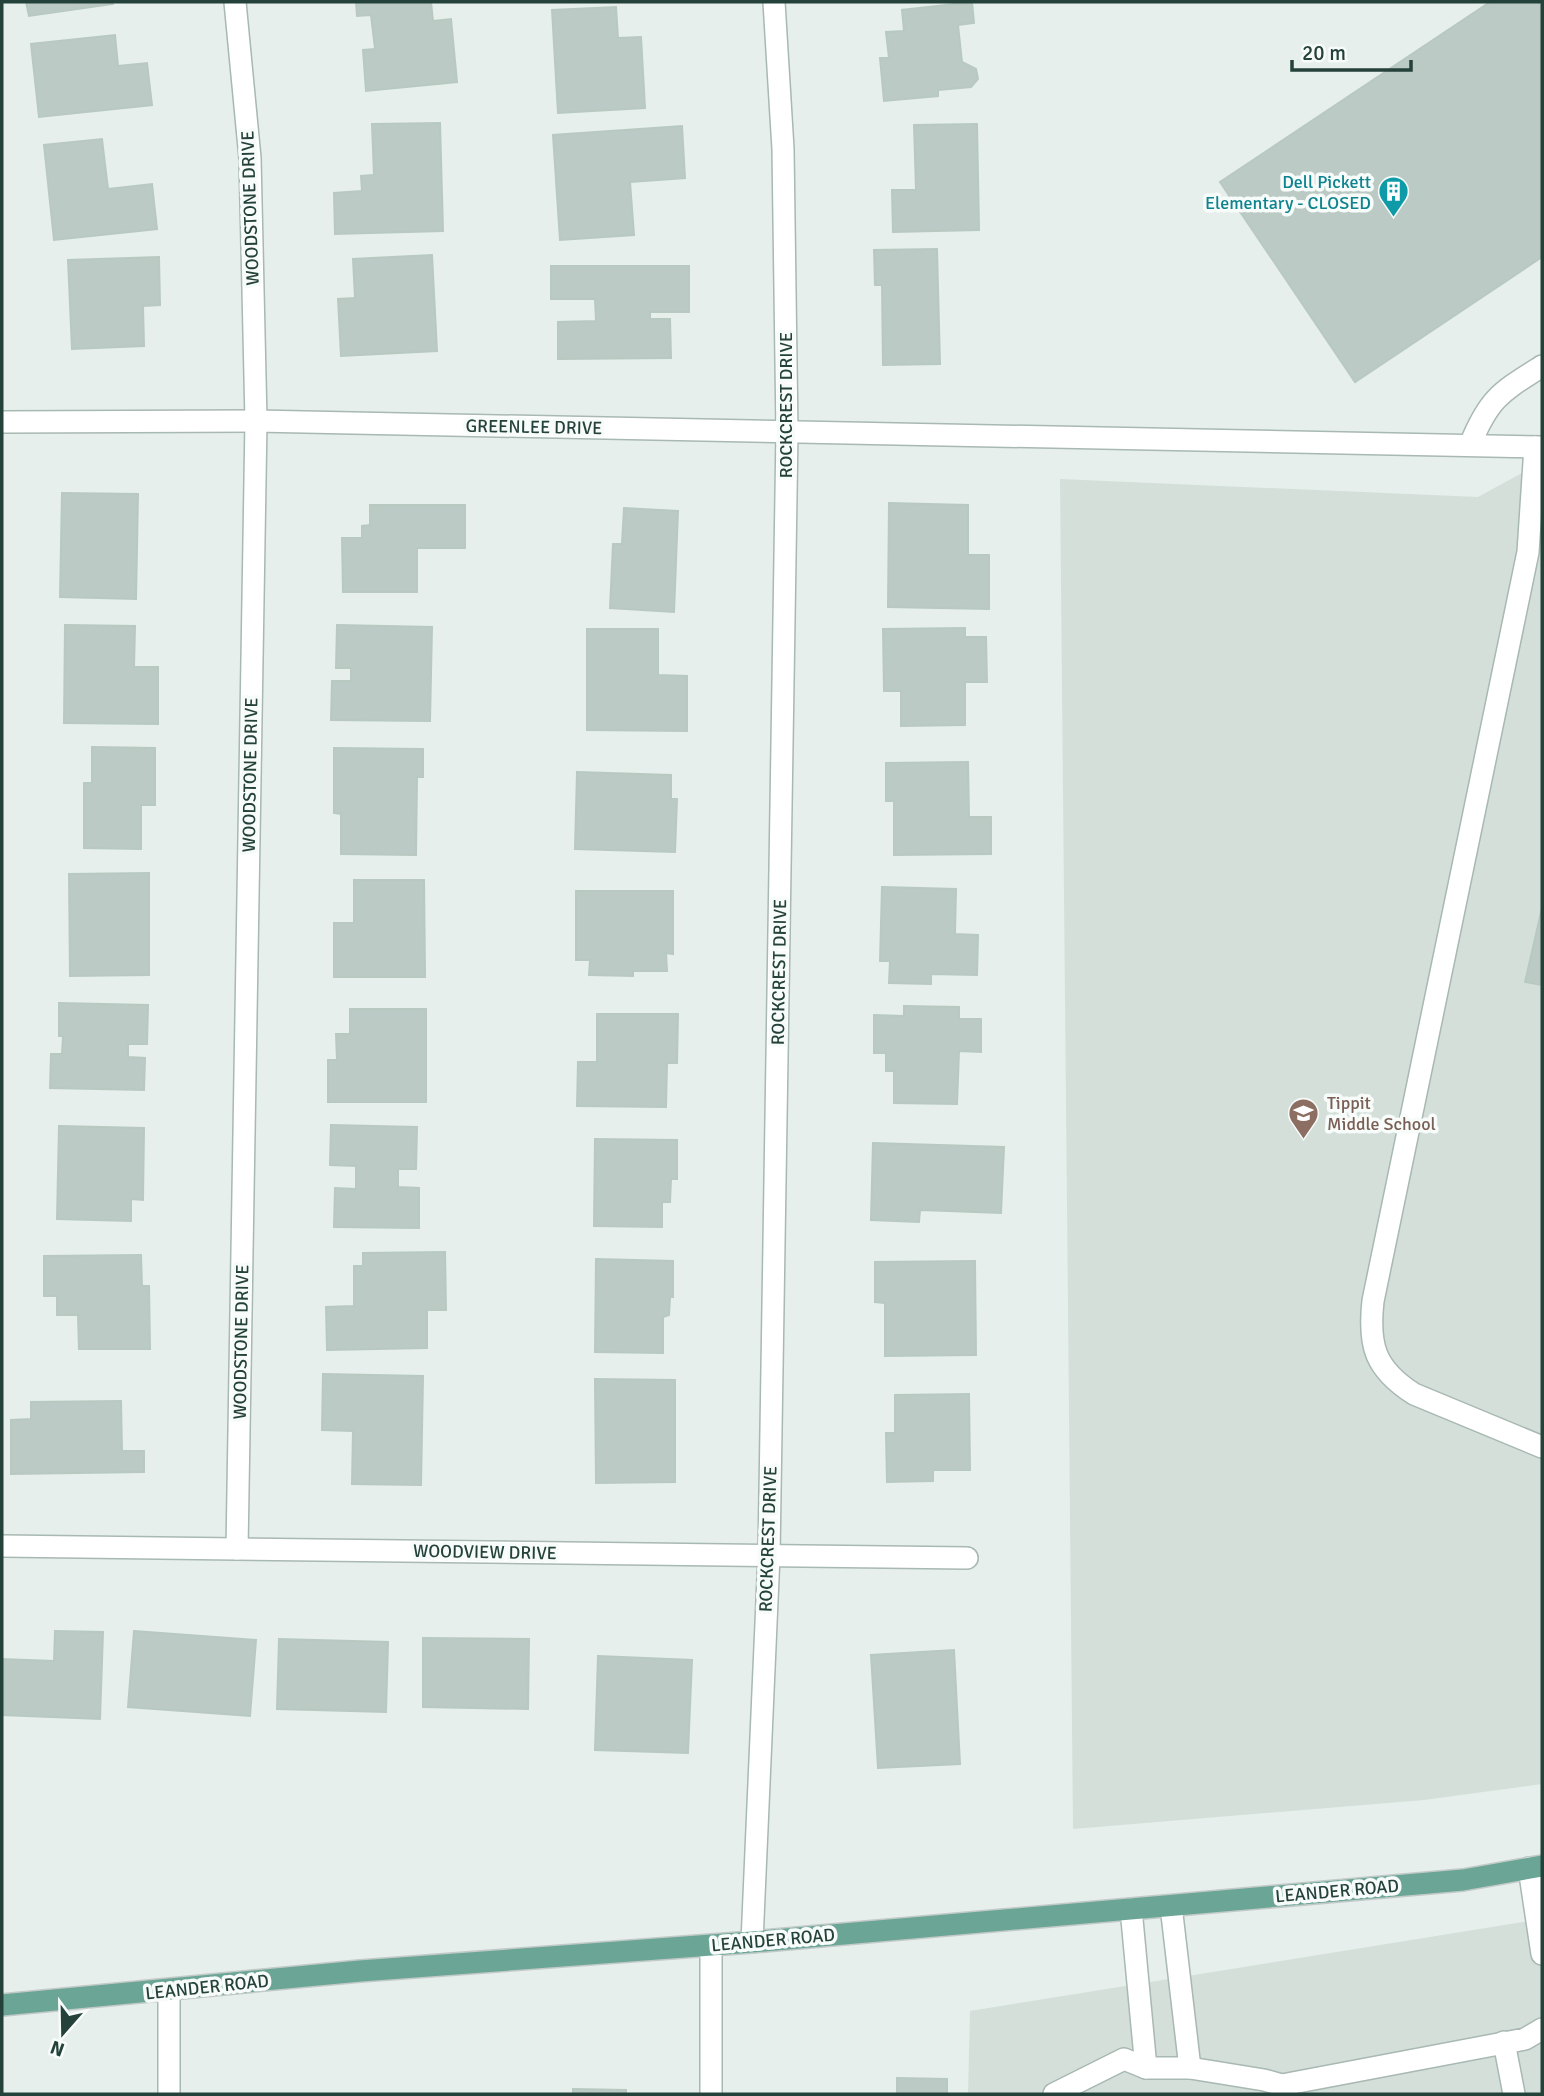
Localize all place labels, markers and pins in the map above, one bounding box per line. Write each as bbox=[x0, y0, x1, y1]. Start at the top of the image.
place label: Dell Pickett Elementary - CLOSED bbox=[1205, 171, 1371, 214]
building icon: Dell Pickett Elementary - CLOSED bbox=[1377, 175, 1411, 219]
place label: Tippit Middle School bbox=[1327, 1092, 1436, 1135]
school or university icon: Tippit Middle School bbox=[1287, 1096, 1321, 1140]

